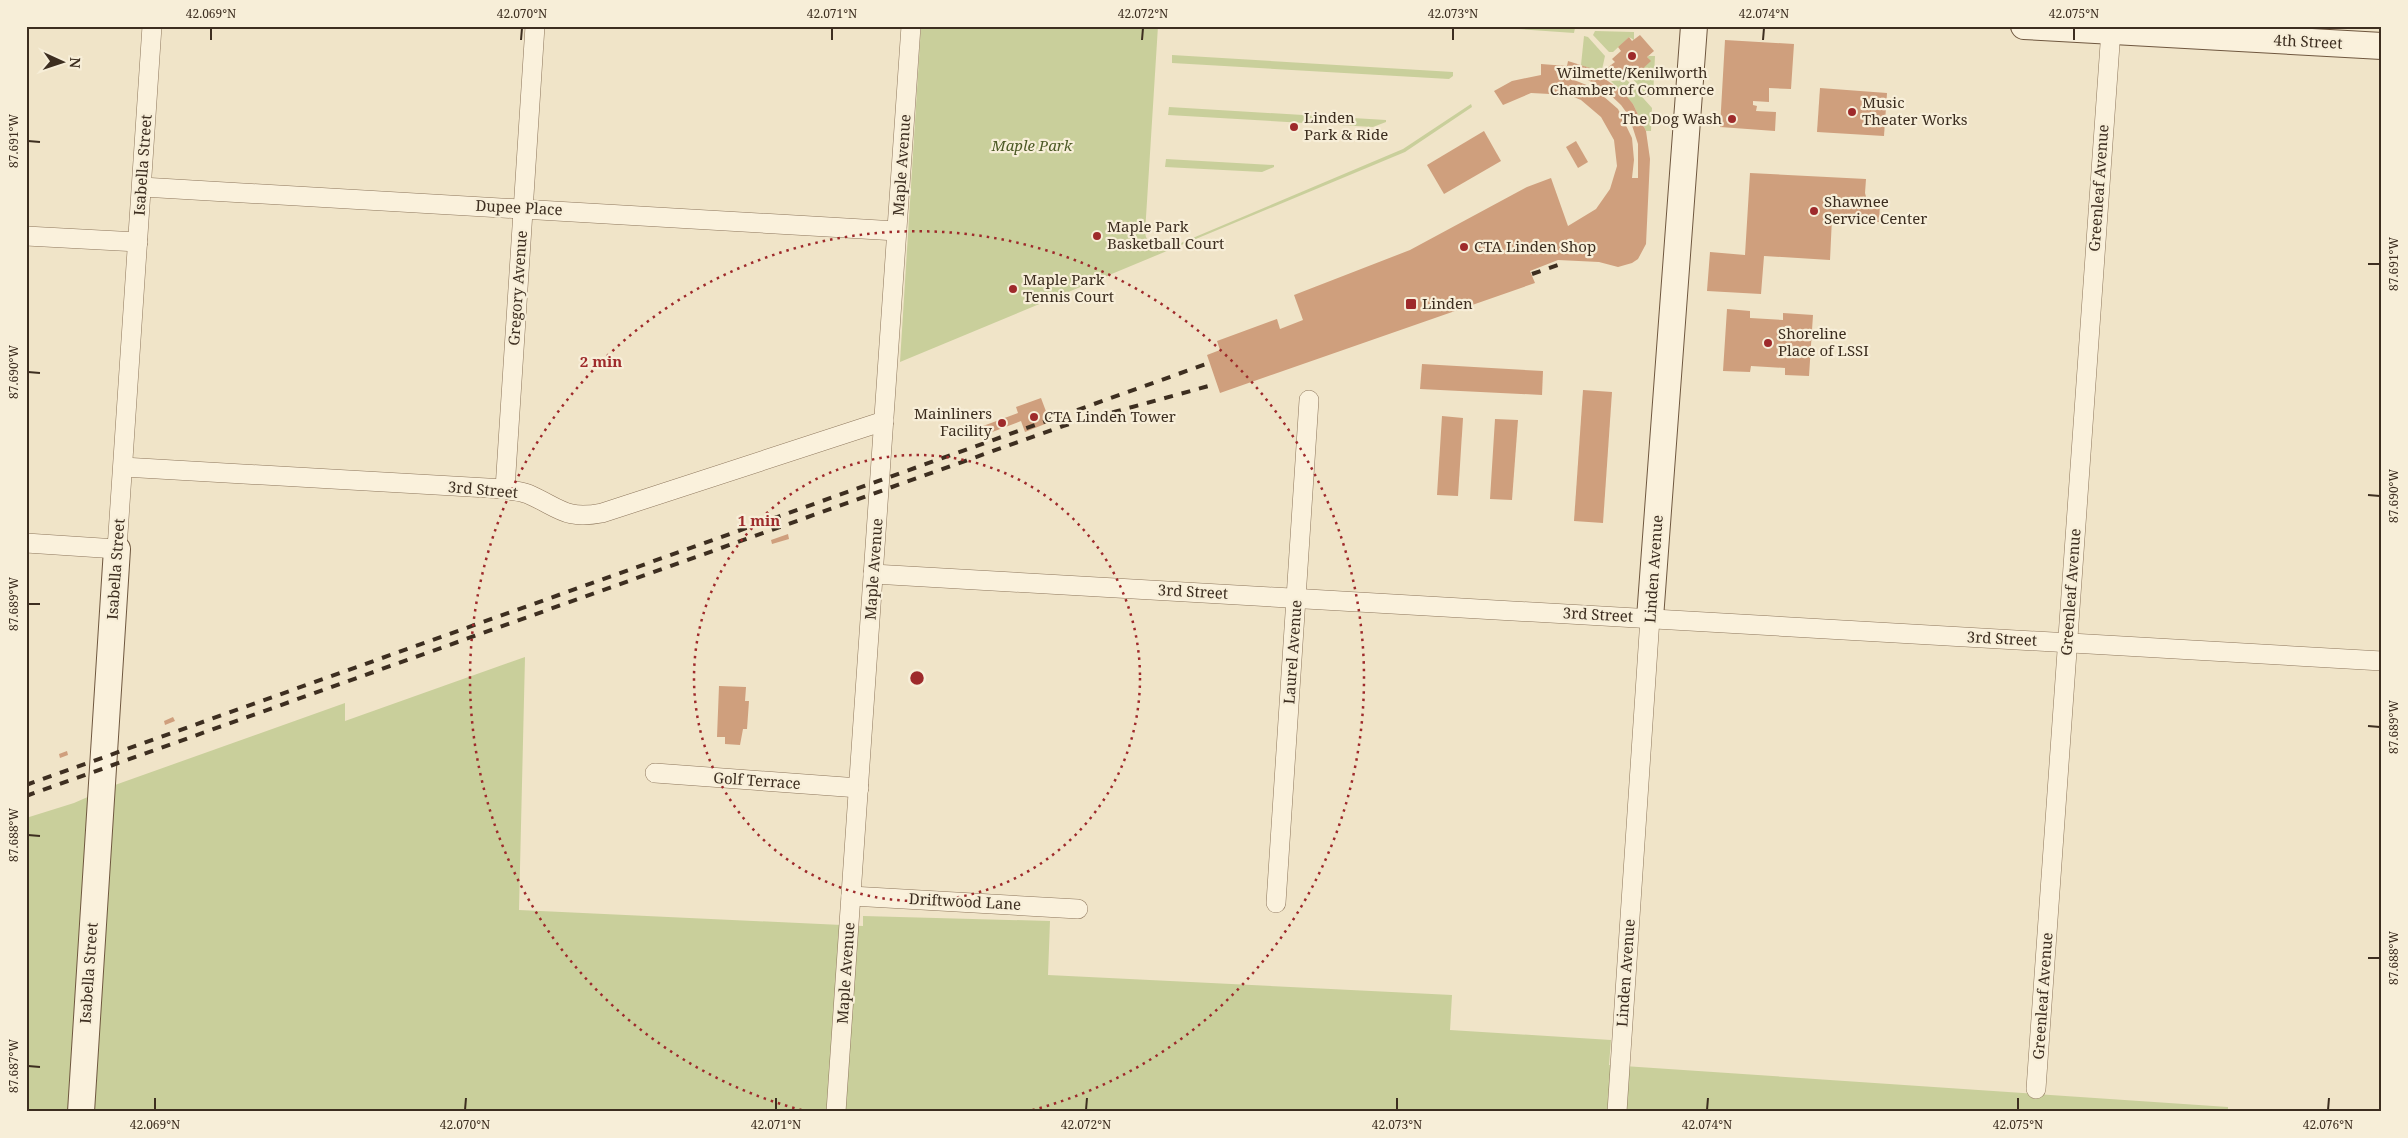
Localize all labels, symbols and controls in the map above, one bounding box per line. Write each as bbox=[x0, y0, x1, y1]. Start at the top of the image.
text: 42.069°N bbox=[186, 5, 236, 22]
text: 42.070°N bbox=[497, 5, 547, 22]
text: 42.071°N bbox=[807, 5, 857, 22]
text: 42.072°N bbox=[1118, 5, 1168, 22]
text: 42.073°N bbox=[1428, 5, 1478, 22]
text: 42.074°N bbox=[1739, 5, 1789, 22]
text: 42.075°N bbox=[2049, 5, 2099, 22]
street label: 4th Street bbox=[2273, 29, 2343, 53]
north arrow bbox=[38, 38, 88, 88]
marker: Wilmette/Kenilworth Chamber of Commerce bbox=[1626, 50, 1638, 62]
text: N bbox=[66, 57, 85, 69]
place label: Wilmette/Kenilworth Chamber of Commerce bbox=[1550, 62, 1714, 99]
place label: Music Theater Works bbox=[1862, 92, 1968, 129]
marker: Music Theater Works bbox=[1846, 106, 1858, 118]
place label: Linden Park & Ride bbox=[1304, 107, 1388, 144]
place label: The Dog Wash bbox=[1620, 108, 1722, 128]
street label: Maple Avenue bbox=[887, 113, 915, 216]
marker: The Dog Wash bbox=[1726, 113, 1738, 125]
text: 87.691°W bbox=[5, 114, 22, 168]
street label: Isabella Street bbox=[128, 114, 156, 216]
marker: Linden Park & Ride bbox=[1288, 121, 1300, 133]
street label: Greenleaf Avenue bbox=[2084, 124, 2112, 252]
park label: Maple Park bbox=[991, 135, 1073, 155]
place label: Shawnee Service Center bbox=[1824, 191, 1927, 228]
street label: Dupee Place bbox=[475, 195, 563, 219]
marker: Shawnee Service Center bbox=[1808, 205, 1820, 217]
place label: Maple Park Basketball Court bbox=[1107, 216, 1224, 253]
street label: Gregory Avenue bbox=[503, 230, 531, 346]
marker: Maple Park Basketball Court bbox=[1091, 230, 1103, 242]
place label: CTA Linden Shop bbox=[1474, 236, 1596, 256]
text: 87.691°W bbox=[2385, 237, 2402, 291]
marker: CTA Linden Shop bbox=[1458, 241, 1470, 253]
place label: Maple Park Tennis Court bbox=[1023, 269, 1114, 306]
marker: Maple Park Tennis Court bbox=[1007, 283, 1019, 295]
place label: Linden bbox=[1422, 293, 1473, 313]
marker: Linden bbox=[1404, 297, 1418, 311]
place label: Shoreline Place of LSSI bbox=[1778, 323, 1869, 360]
marker: Shoreline Place of LSSI bbox=[1762, 337, 1774, 349]
text: 87.690°W bbox=[5, 345, 22, 399]
text: 2 min bbox=[580, 351, 622, 371]
place label: Mainliners Facility bbox=[914, 403, 993, 440]
place label: CTA Linden Tower bbox=[1044, 406, 1176, 426]
marker: CTA Linden Tower bbox=[1028, 411, 1040, 423]
marker: Mainliners Facility bbox=[996, 417, 1008, 429]
text: 87.690°W bbox=[2385, 469, 2402, 523]
street label: 3rd Street bbox=[447, 476, 519, 502]
text: 1 min bbox=[738, 510, 780, 530]
street label: Linden Avenue bbox=[1639, 514, 1667, 624]
street label: Maple Avenue bbox=[859, 517, 887, 620]
street label: Isabella Street bbox=[101, 518, 129, 620]
street label: Greenleaf Avenue bbox=[2056, 528, 2084, 656]
text: 87.689°W bbox=[5, 577, 22, 631]
street label: 3rd Street bbox=[1157, 579, 1229, 603]
street label: Laurel Avenue bbox=[1278, 599, 1306, 705]
street label: 3rd Street bbox=[1562, 602, 1634, 626]
street label: 3rd Street bbox=[1966, 626, 2038, 650]
centre of rings bbox=[908, 669, 926, 687]
text: 87.689°W bbox=[2385, 700, 2402, 754]
street label: Golf Terrace bbox=[713, 767, 801, 793]
text: 87.688°W bbox=[5, 808, 22, 862]
street label: Driftwood Lane bbox=[908, 888, 1022, 914]
street label: Linden Avenue bbox=[1611, 918, 1639, 1028]
street label: Maple Avenue bbox=[831, 921, 859, 1024]
street label: Isabella Street bbox=[74, 922, 102, 1024]
text: 87.688°W bbox=[2385, 931, 2402, 985]
street label: Greenleaf Avenue bbox=[2028, 932, 2056, 1060]
text: 87.687°W bbox=[5, 1039, 22, 1093]
text: 42.069°N bbox=[130, 1116, 180, 1133]
text: 42.070°N bbox=[440, 1116, 490, 1133]
text: 42.071°N bbox=[751, 1116, 801, 1133]
text: 42.072°N bbox=[1061, 1116, 1111, 1133]
text: 42.073°N bbox=[1372, 1116, 1422, 1133]
text: 42.074°N bbox=[1682, 1116, 1732, 1133]
text: 42.075°N bbox=[1993, 1116, 2043, 1133]
text: 42.076°N bbox=[2303, 1116, 2353, 1133]

